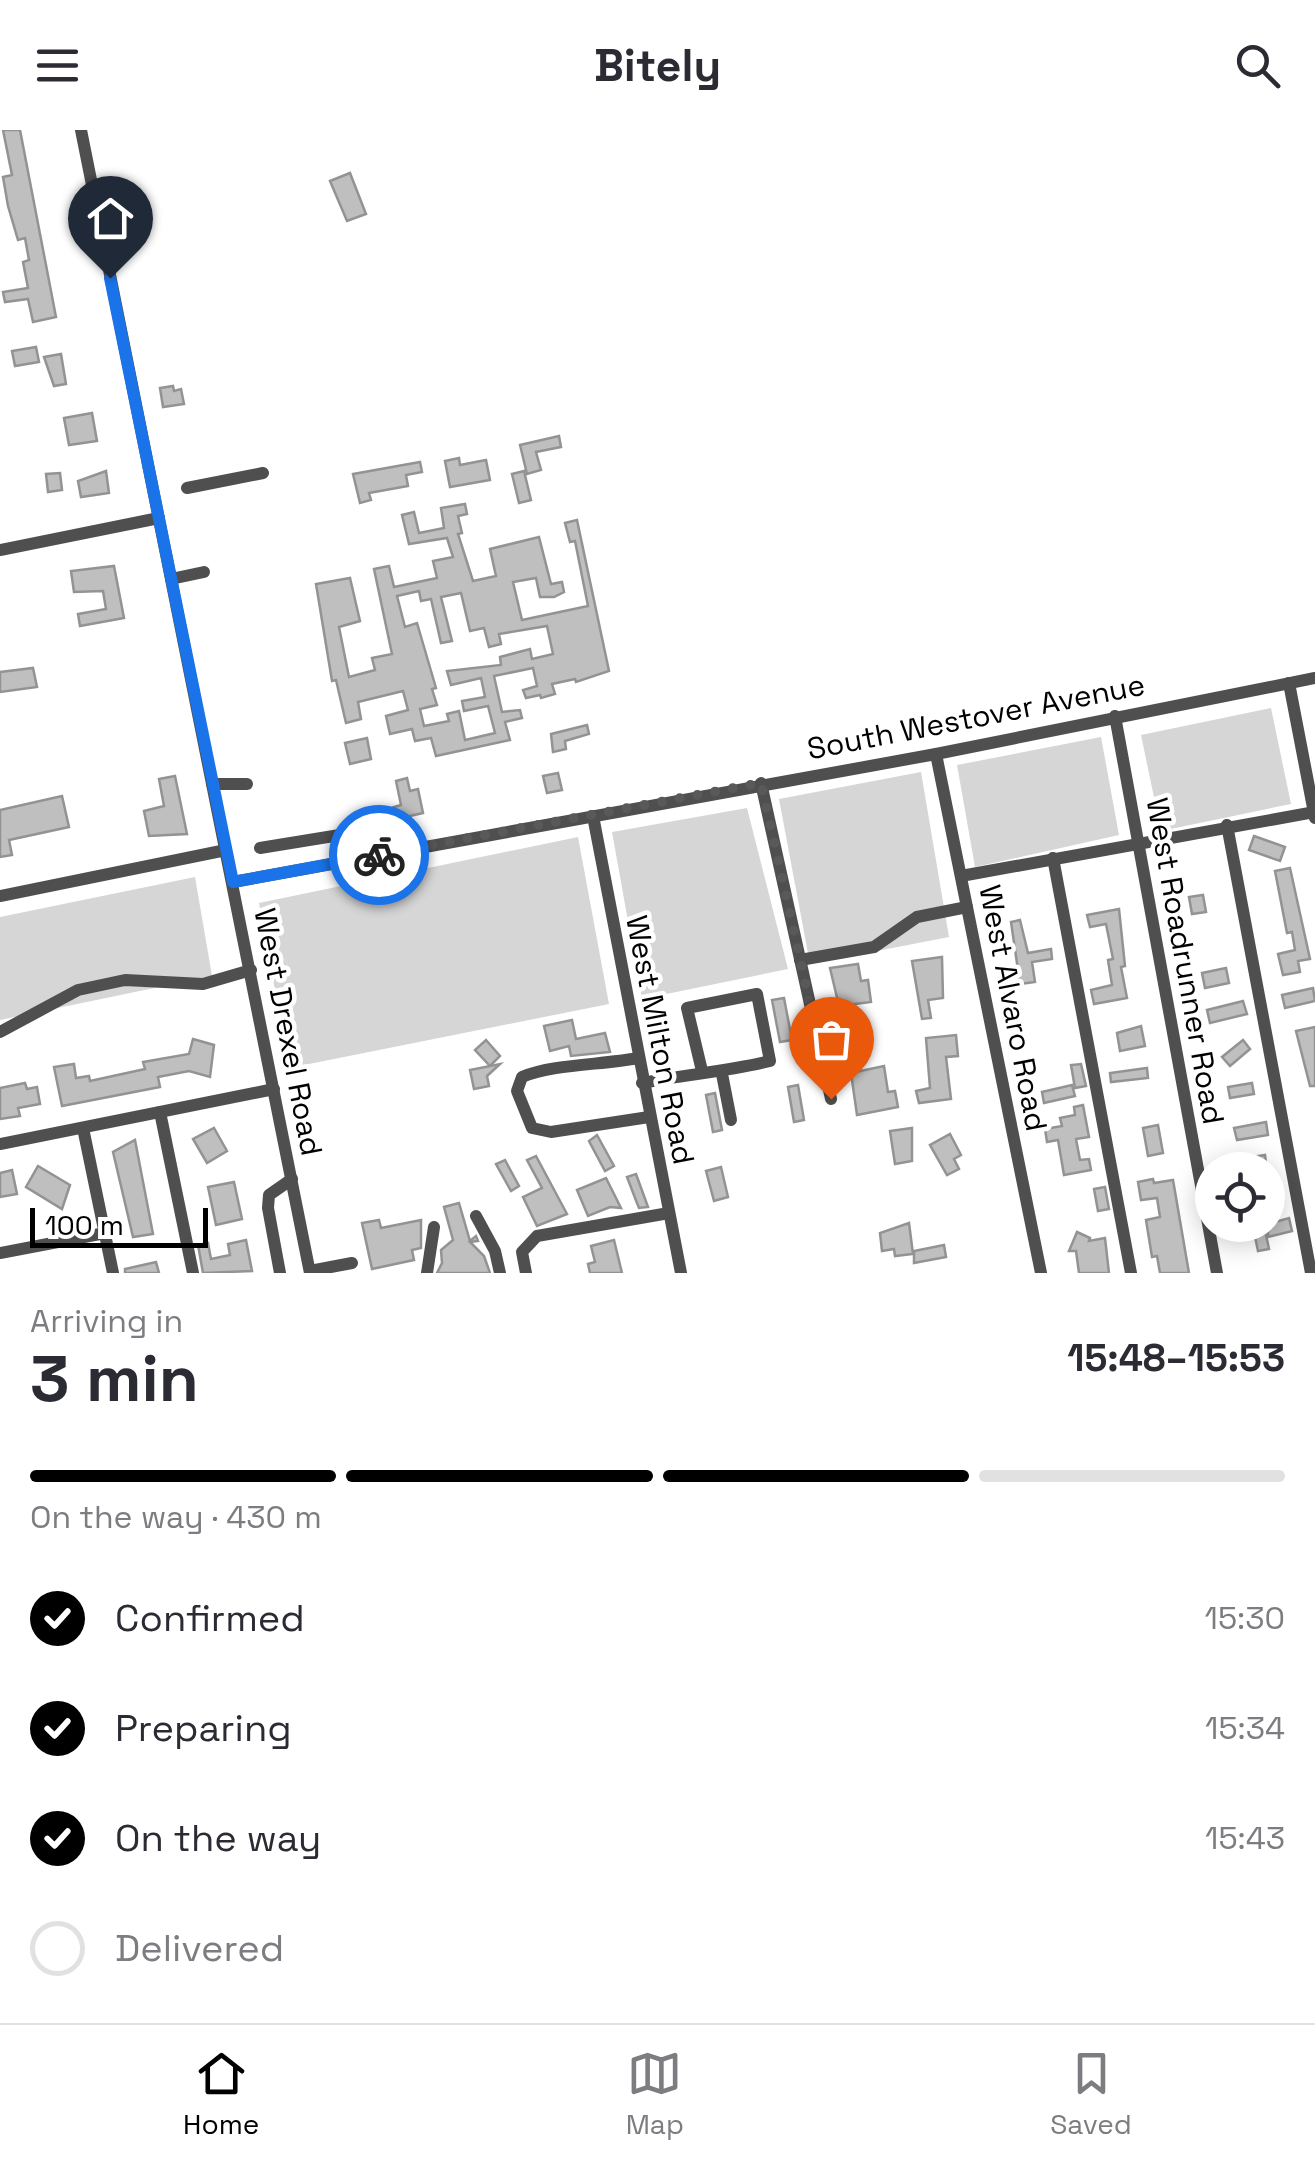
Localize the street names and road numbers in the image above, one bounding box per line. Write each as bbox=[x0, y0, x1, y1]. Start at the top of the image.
street label: South Westover Avenue bbox=[804, 665, 1148, 768]
street label: West Roadrunner Road bbox=[1138, 795, 1233, 1127]
street label: West Alvaro Road bbox=[970, 881, 1056, 1134]
street label: West Drexel Road bbox=[245, 905, 332, 1159]
street label: West Milton Road bbox=[617, 912, 704, 1168]

